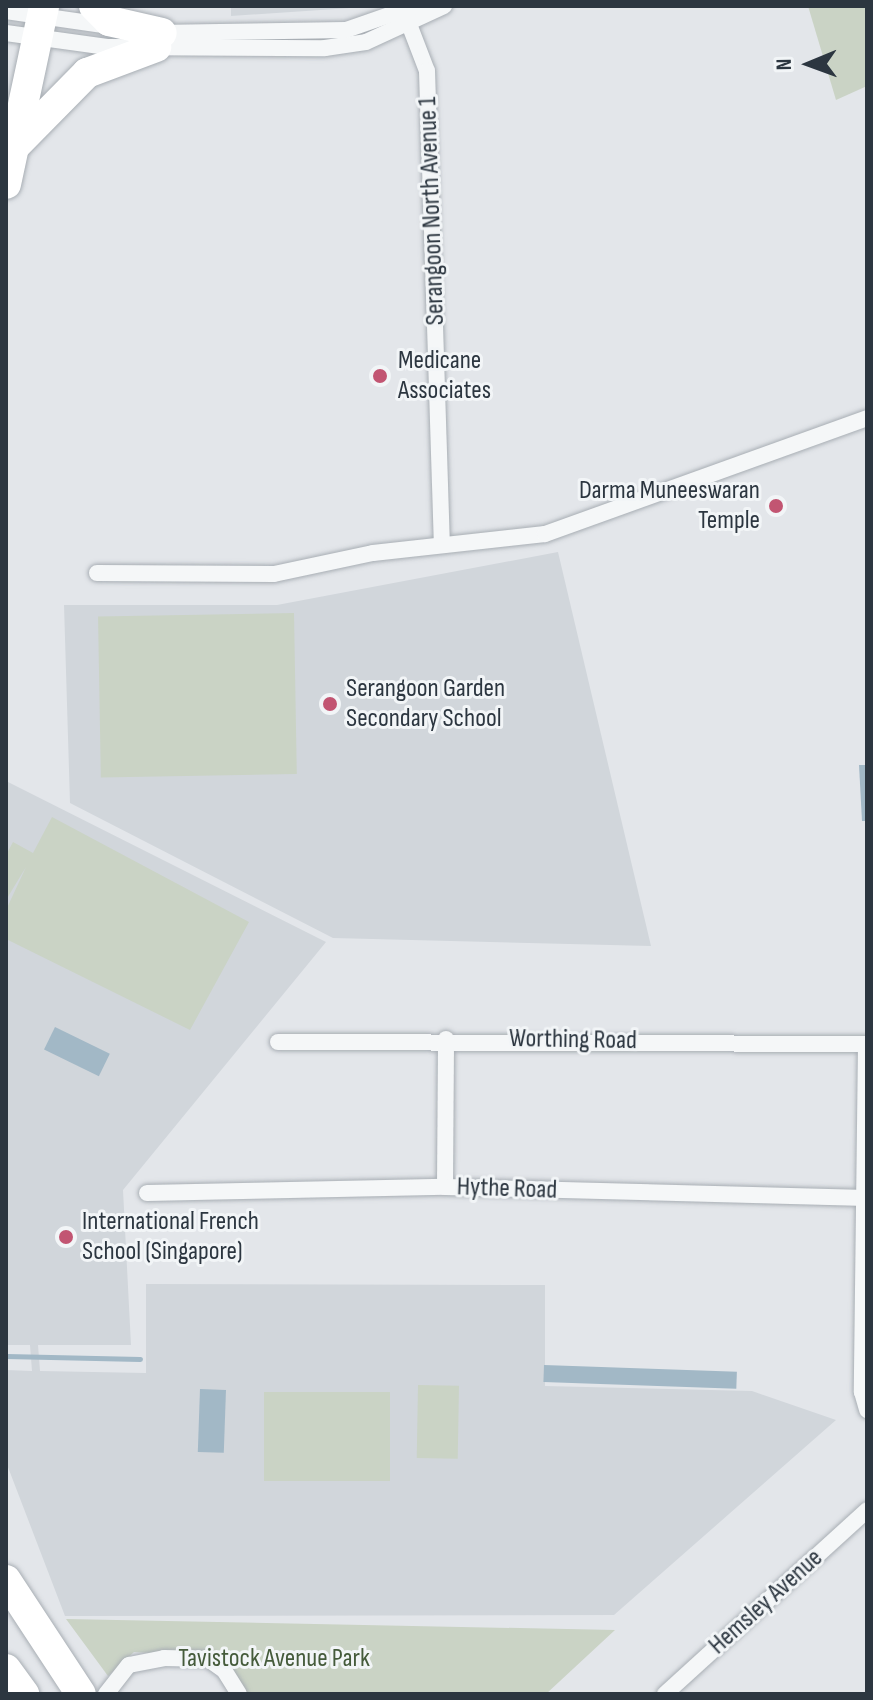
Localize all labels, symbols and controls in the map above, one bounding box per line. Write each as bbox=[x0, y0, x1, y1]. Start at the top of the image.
north arrow bbox=[769, 24, 849, 104]
text: N bbox=[771, 58, 798, 71]
street label: Serangoon North Avenue 1 bbox=[412, 96, 452, 326]
place label: Medicane Associates bbox=[398, 345, 491, 406]
marker: Medicane Associates bbox=[369, 365, 391, 387]
place label: Darma Muneeswaran Temple bbox=[579, 475, 760, 536]
marker: Darma Muneeswaran Temple bbox=[767, 497, 785, 515]
place label: Serangoon Garden Secondary School bbox=[346, 673, 505, 734]
marker: Serangoon Garden Secondary School bbox=[321, 695, 339, 713]
street label: Worthing Road bbox=[509, 1023, 637, 1057]
street label: Hythe Road bbox=[456, 1172, 558, 1206]
place label: International French School (Singapore) bbox=[82, 1206, 259, 1268]
marker: International French School (Singapore) bbox=[57, 1228, 75, 1246]
street label: Hemsley Avenue bbox=[703, 1543, 829, 1661]
park label: Tavistock Avenue Park bbox=[178, 1643, 370, 1675]

